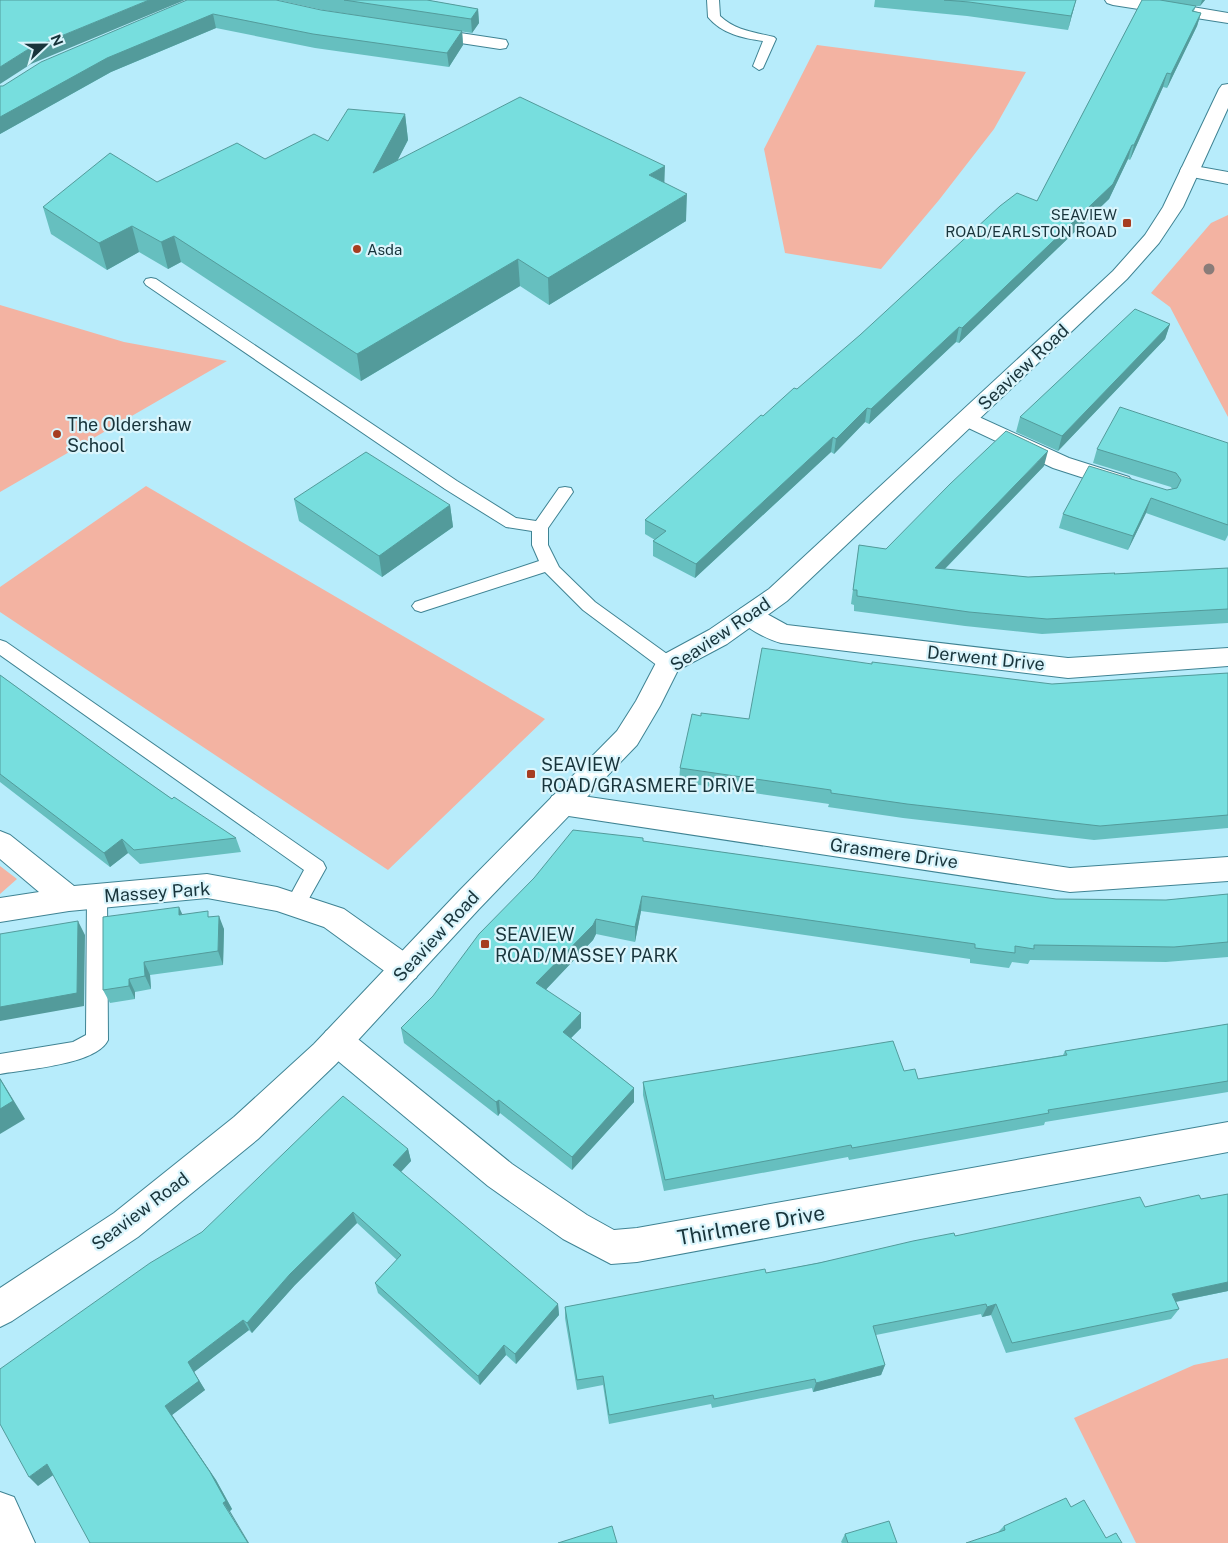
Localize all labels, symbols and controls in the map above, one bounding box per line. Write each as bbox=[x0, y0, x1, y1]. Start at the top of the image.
north arrow bbox=[20, 20, 70, 70]
text: N bbox=[48, 32, 67, 48]
place label: SEAVIEW ROAD/EARLSTON ROAD bbox=[945, 206, 1117, 240]
marker: SEAVIEW ROAD/EARLSTON ROAD bbox=[1121, 217, 1133, 229]
place label: Asda bbox=[367, 241, 402, 258]
marker: Asda bbox=[351, 243, 363, 255]
street label: Seaview Road bbox=[973, 320, 1073, 414]
place label: The Oldershaw School bbox=[67, 414, 192, 456]
marker: The Oldershaw School bbox=[51, 428, 63, 440]
street label: Seaview Road bbox=[666, 593, 774, 675]
street label: Derwent Drive bbox=[926, 641, 1046, 675]
place label: SEAVIEW ROAD/GRASMERE DRIVE bbox=[541, 754, 755, 796]
marker: SEAVIEW ROAD/GRASMERE DRIVE bbox=[525, 768, 537, 780]
street label: Grasmere Drive bbox=[829, 834, 959, 872]
street label: Massey Park bbox=[103, 878, 211, 906]
street label: Seaview Road bbox=[389, 886, 483, 986]
place label: SEAVIEW ROAD/MASSEY PARK bbox=[495, 924, 678, 966]
marker: SEAVIEW ROAD/MASSEY PARK bbox=[479, 938, 491, 950]
street label: Seaview Road bbox=[87, 1168, 193, 1254]
street label: Thirlmere Drive bbox=[675, 1200, 827, 1250]

